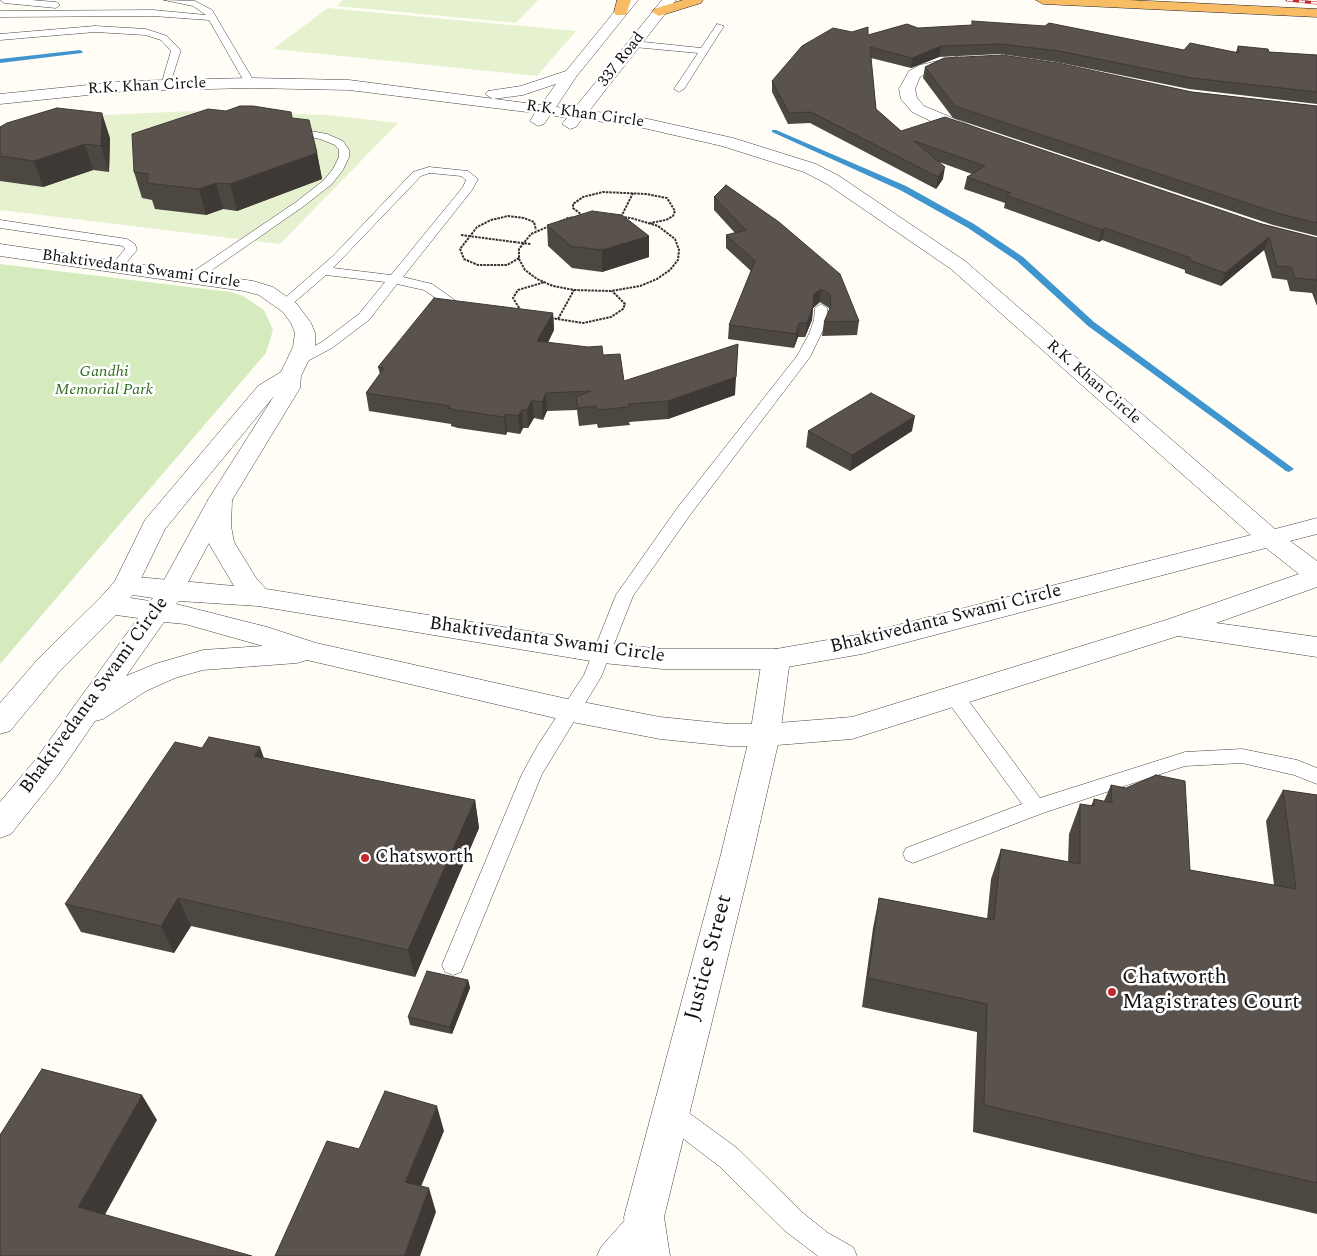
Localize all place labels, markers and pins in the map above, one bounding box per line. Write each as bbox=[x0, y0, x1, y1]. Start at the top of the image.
place label: Chatsworth bbox=[375, 847, 474, 869]
marker: Chatsworth bbox=[359, 852, 371, 864]
place label: Chatworth Magistrates Court bbox=[1122, 966, 1300, 1018]
marker: Chatworth Magistrates Court bbox=[1106, 986, 1118, 998]

